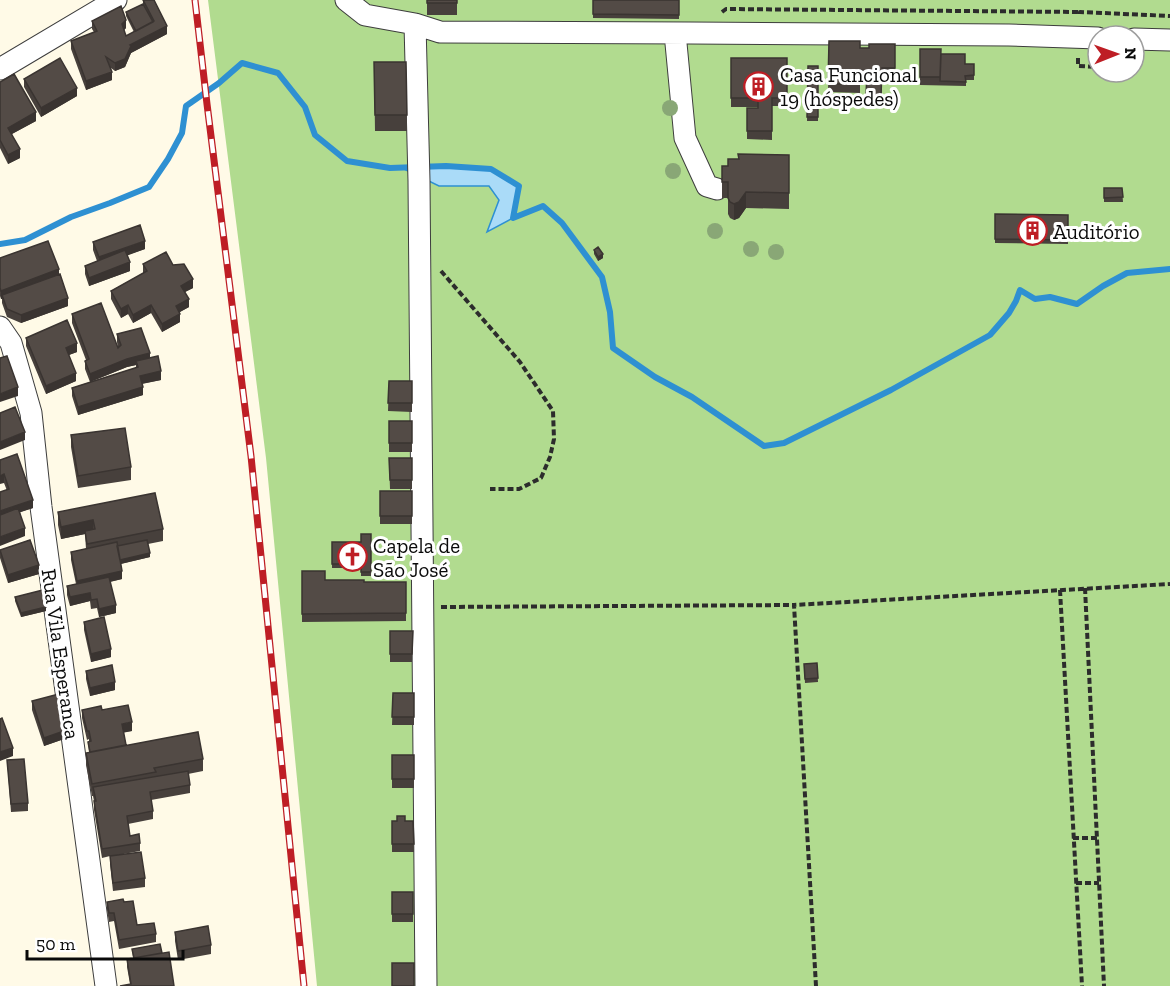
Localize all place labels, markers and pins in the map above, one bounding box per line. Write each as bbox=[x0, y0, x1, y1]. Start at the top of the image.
place label: Casa Funcional 19 (hóspedes) bbox=[780, 62, 918, 111]
building icon: Casa Funcional 19 (hóspedes) bbox=[743, 70, 775, 102]
building icon: Auditório bbox=[1016, 215, 1048, 247]
place label: Auditório bbox=[1053, 219, 1139, 244]
place label: Capela de São José bbox=[373, 533, 460, 582]
church icon: Capela de São José bbox=[336, 541, 368, 573]

